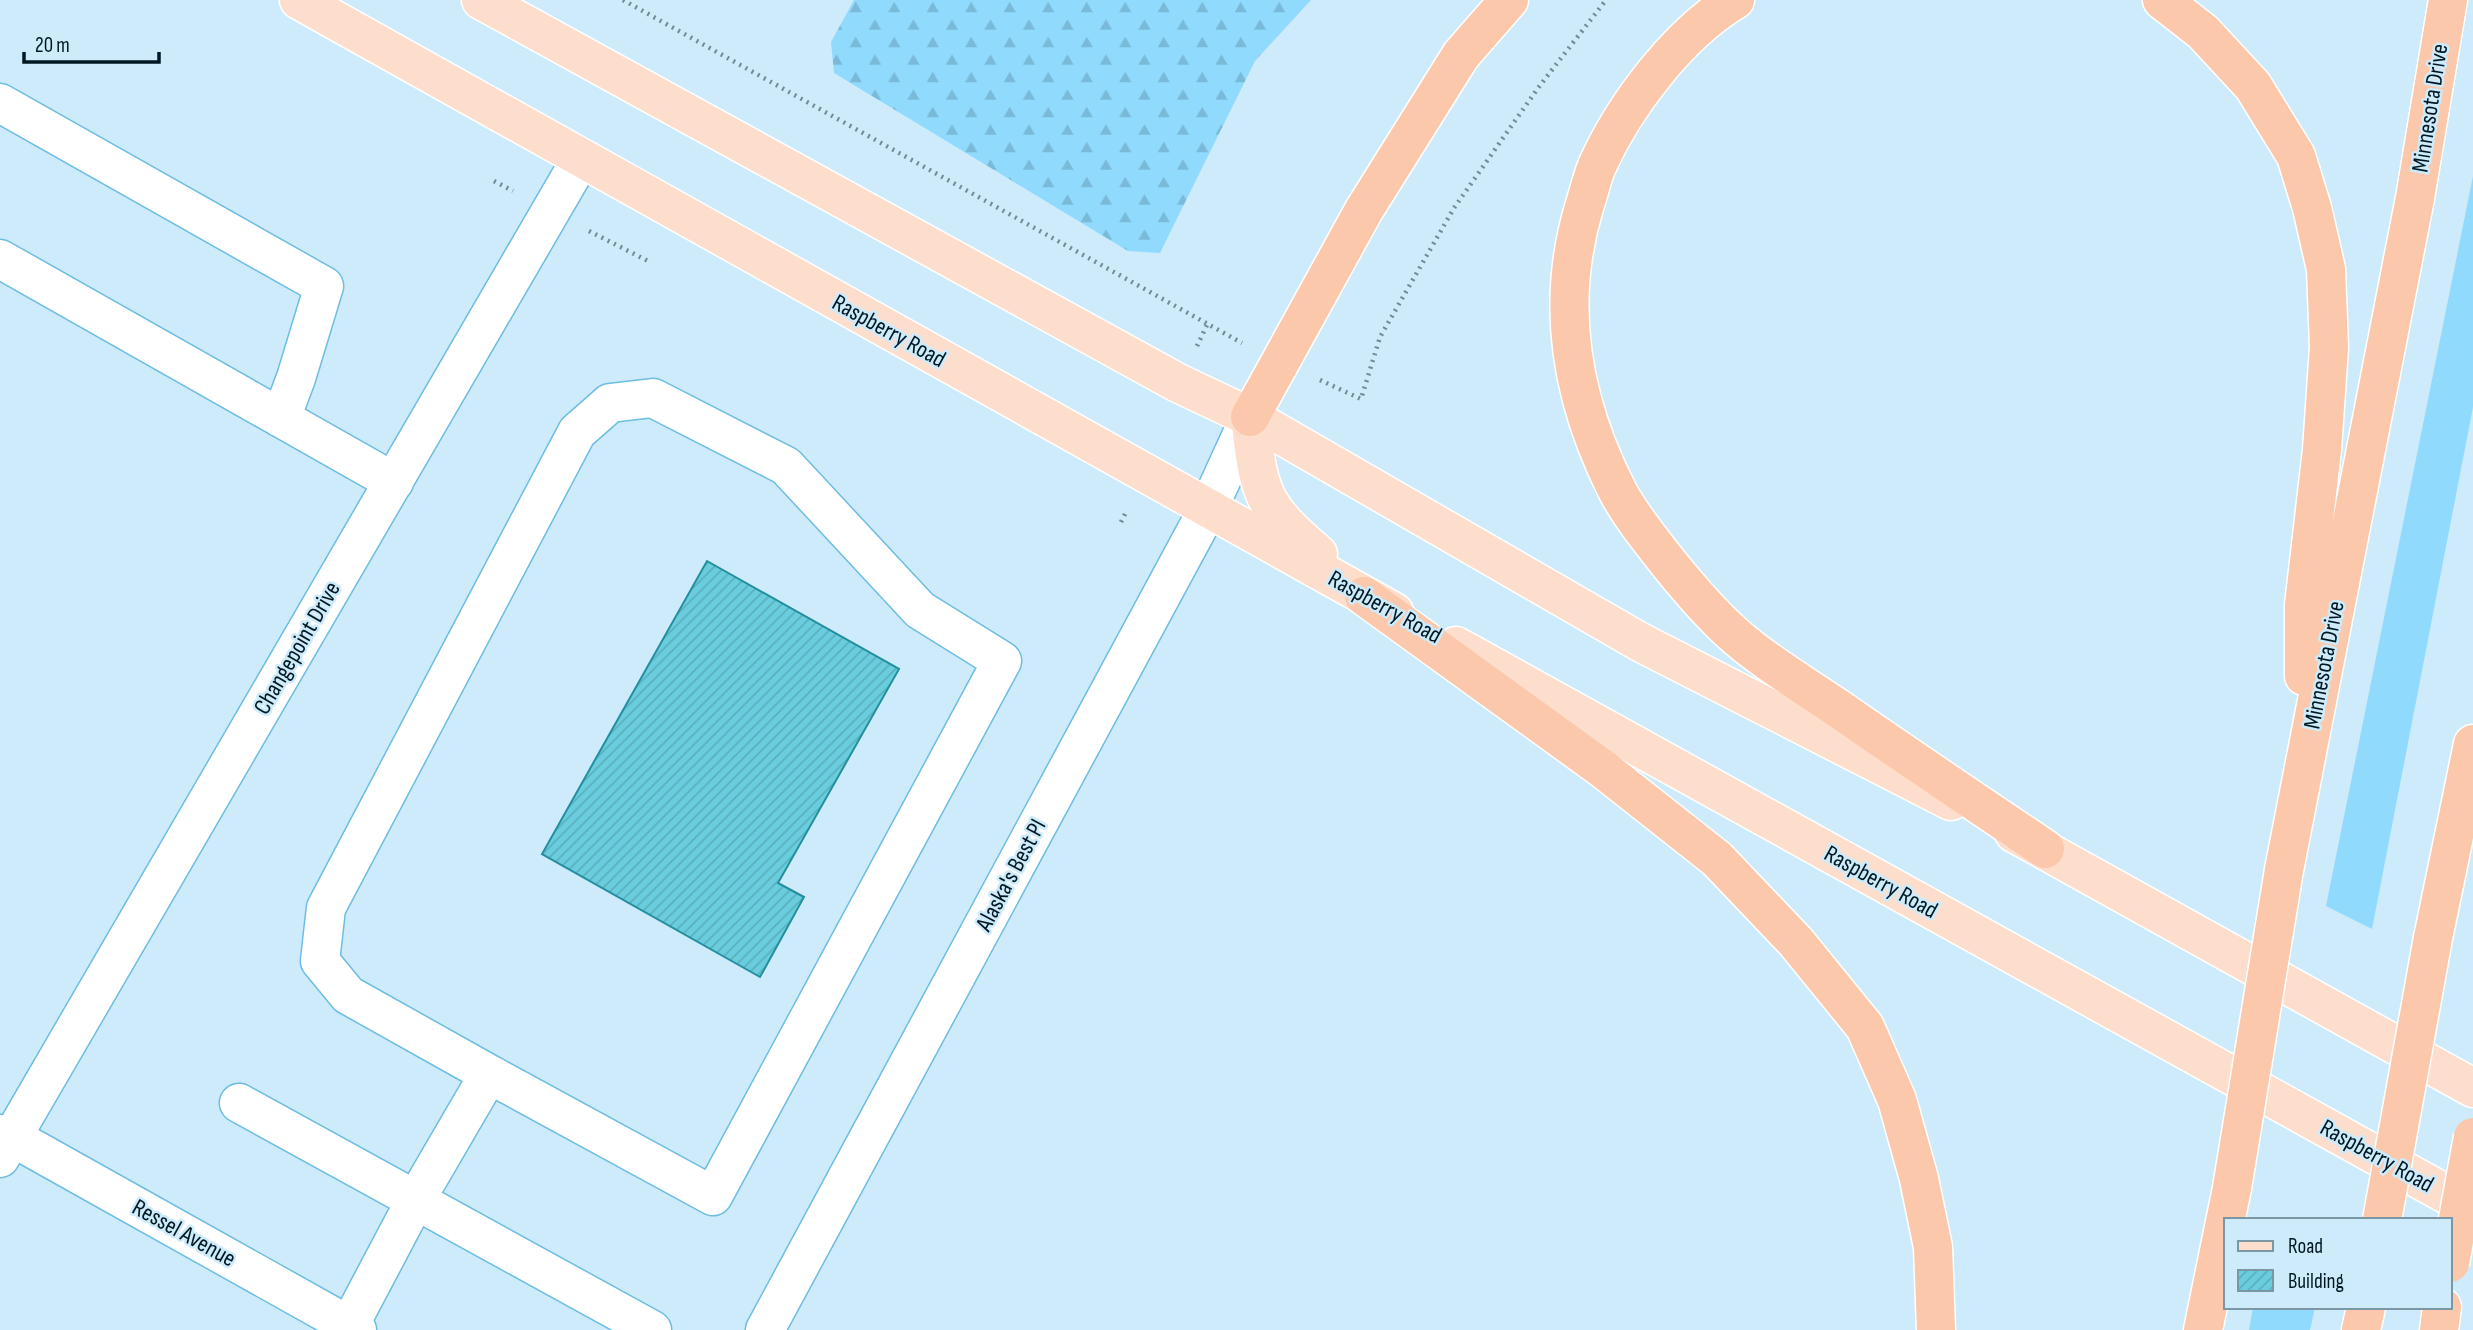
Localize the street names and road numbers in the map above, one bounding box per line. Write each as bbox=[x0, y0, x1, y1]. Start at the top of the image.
street label: Minnesota Drive bbox=[2406, 42, 2454, 174]
street label: Raspberry Road bbox=[827, 288, 951, 374]
street label: Raspberry Road bbox=[1323, 564, 1447, 650]
street label: Changepoint Drive bbox=[247, 576, 347, 720]
street label: Minnesota Drive bbox=[2297, 599, 2351, 731]
street label: Alaska's Best PI bbox=[969, 814, 1053, 937]
street label: Raspberry Road bbox=[1819, 839, 1943, 925]
street label: Raspberry Road bbox=[2315, 1113, 2439, 1199]
street label: Ressel Avenue bbox=[127, 1193, 241, 1273]

